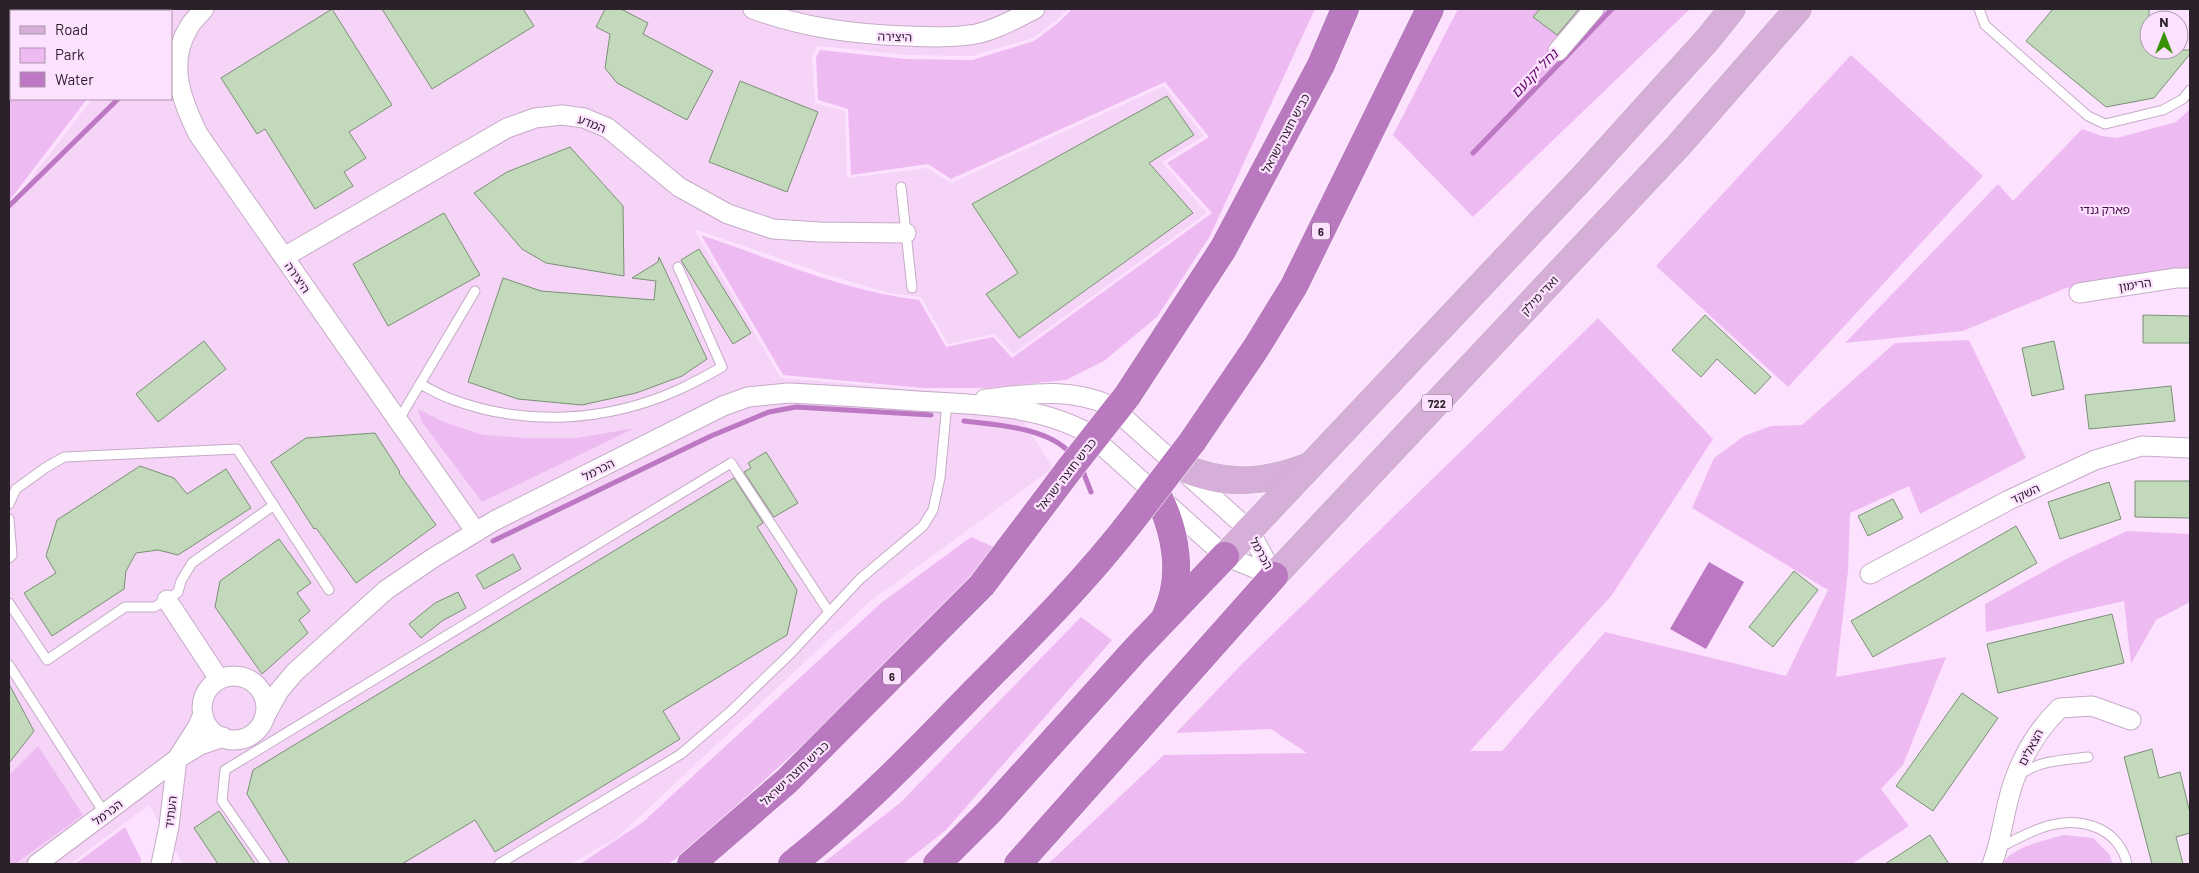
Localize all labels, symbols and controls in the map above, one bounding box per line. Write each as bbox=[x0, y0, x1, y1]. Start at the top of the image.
legend bbox=[10, 10, 172, 100]
north arrow bbox=[2139, 10, 2189, 60]
text: N bbox=[2159, 13, 2169, 30]
text: Road bbox=[55, 20, 88, 38]
street label: היצירה bbox=[877, 28, 913, 44]
water label: נחל יקנעם bbox=[1507, 44, 1562, 101]
text: Park bbox=[55, 45, 85, 63]
text: Water bbox=[55, 70, 94, 88]
street label: כביש חוצה ישראל bbox=[1258, 91, 1312, 175]
street label: המדע bbox=[576, 111, 608, 135]
park label: פארק גנדי bbox=[2080, 202, 2130, 216]
road number: 6 bbox=[1312, 222, 1330, 240]
street label: היצירה bbox=[282, 259, 314, 295]
street label: ואדי מילק bbox=[1517, 272, 1561, 318]
street label: הרימון bbox=[2118, 275, 2152, 293]
road number: 722 bbox=[1422, 394, 1452, 412]
street label: כביש חוצה ישראל bbox=[1033, 435, 1099, 513]
street label: הכרמל bbox=[580, 455, 616, 483]
street label: השקד bbox=[2008, 480, 2042, 506]
street label: הכרמל bbox=[1248, 535, 1276, 571]
road number: 6 bbox=[883, 668, 901, 684]
street label: הצאלים bbox=[2015, 726, 2045, 768]
street label: כביש חוצה ישראל bbox=[757, 738, 831, 808]
street label: העתיד bbox=[161, 795, 179, 829]
street label: הכרמל bbox=[89, 796, 125, 828]

